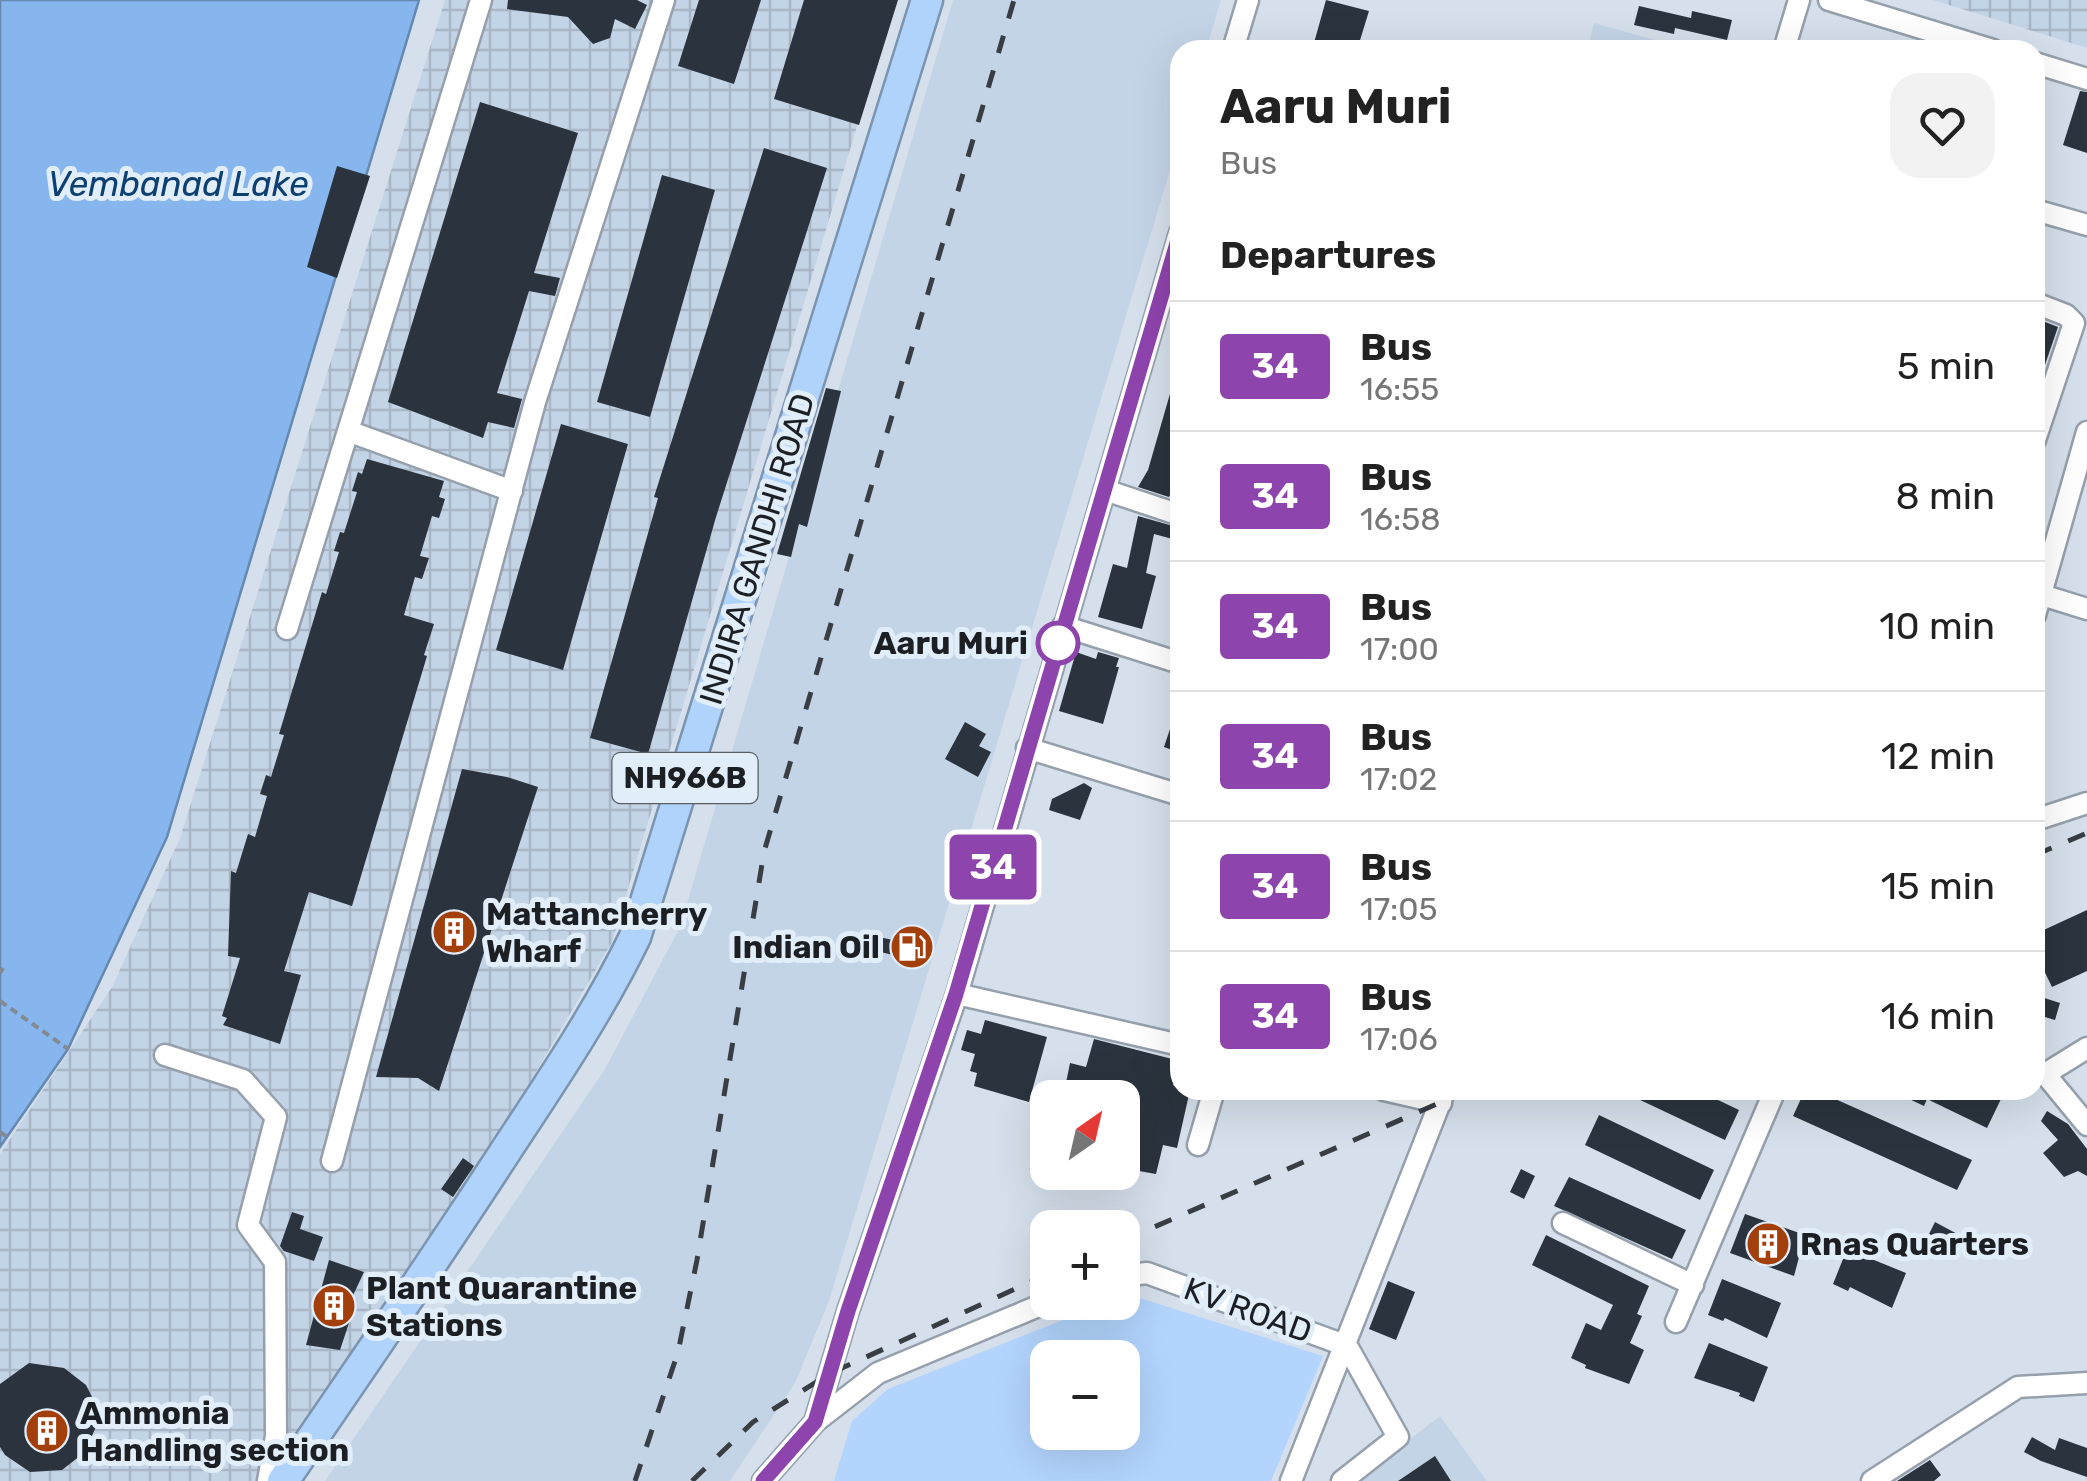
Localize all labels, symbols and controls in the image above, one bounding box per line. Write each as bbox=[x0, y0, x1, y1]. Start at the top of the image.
button: heart bbox=[1890, 73, 1995, 178]
text: Aaru Muri bbox=[1220, 78, 1452, 135]
text: Bus bbox=[1220, 144, 1277, 182]
water label: Vembanad Lake bbox=[47, 163, 309, 205]
text: Departures bbox=[1220, 232, 1436, 278]
text: Bus bbox=[1360, 324, 1432, 370]
text: 5 min bbox=[1897, 343, 1995, 389]
text: 34 bbox=[1252, 345, 1298, 387]
text: 16:55 bbox=[1360, 370, 1439, 408]
street label: INDIRA GANDHI ROAD bbox=[692, 389, 822, 709]
text: Bus bbox=[1360, 454, 1432, 500]
text: 8 min bbox=[1896, 473, 1995, 519]
text: 34 bbox=[1252, 475, 1298, 517]
text: 16:58 bbox=[1360, 500, 1441, 538]
text: Bus bbox=[1360, 584, 1432, 630]
text: 10 min bbox=[1879, 603, 1995, 649]
text: 34 bbox=[1252, 605, 1298, 647]
marker: Aaru Muri bbox=[1037, 622, 1079, 664]
place label: Aaru Muri bbox=[874, 624, 1028, 662]
text: 17:00 bbox=[1360, 630, 1439, 668]
text: Bus bbox=[1360, 714, 1432, 760]
text: 12 min bbox=[1881, 733, 1995, 779]
text: 34 bbox=[1252, 735, 1298, 777]
road number: NH966B bbox=[612, 753, 758, 803]
text: 17:02 bbox=[1360, 760, 1437, 798]
line badge: 34 bbox=[948, 834, 1038, 900]
text: Bus bbox=[1360, 844, 1432, 890]
text: 34 bbox=[970, 846, 1016, 888]
text: 15 min bbox=[1881, 863, 1995, 909]
text: 34 bbox=[1252, 865, 1298, 907]
text: 17:05 bbox=[1360, 890, 1438, 928]
place label: Mattancherry Wharf bbox=[486, 895, 707, 970]
building icon: Mattancherry Wharf bbox=[431, 909, 477, 955]
fuel station icon: Indian Oil bbox=[889, 924, 935, 970]
place label: Indian Oil bbox=[732, 928, 880, 966]
text: Bus bbox=[1360, 974, 1432, 1020]
text: 16 min bbox=[1881, 993, 1995, 1039]
text: 34 bbox=[1252, 995, 1298, 1037]
text: 17:06 bbox=[1360, 1020, 1438, 1058]
north arrow bbox=[1030, 1080, 1140, 1190]
map controls bbox=[1030, 1080, 1140, 1450]
button: + bbox=[1030, 1210, 1140, 1320]
building icon: Rnas Quarters bbox=[1745, 1221, 1791, 1267]
place label: Rnas Quarters bbox=[1800, 1225, 2029, 1263]
place label: Plant Quarantine Stations bbox=[366, 1269, 637, 1344]
street label: KV ROAD bbox=[1179, 1269, 1317, 1351]
building icon: Plant Quarantine Stations bbox=[311, 1283, 357, 1329]
button: − bbox=[1030, 1340, 1140, 1450]
place label: Ammonia Handling section bbox=[80, 1394, 349, 1469]
building icon: Ammonia Handling section bbox=[24, 1408, 70, 1454]

